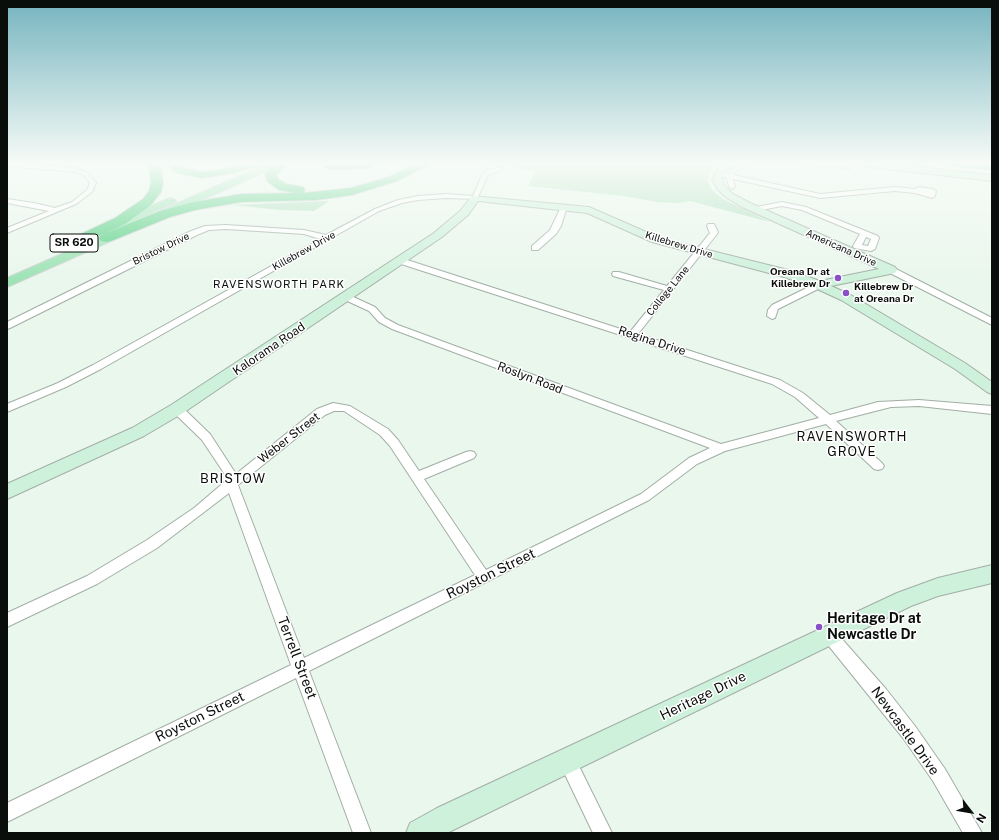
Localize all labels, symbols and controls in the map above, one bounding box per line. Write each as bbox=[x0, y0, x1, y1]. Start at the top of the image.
street label: Americana Drive bbox=[804, 227, 878, 269]
street label: Killebrew Drive bbox=[270, 229, 338, 273]
street label: Killebrew Drive bbox=[644, 229, 714, 261]
street label: Bristow Drive bbox=[131, 230, 191, 268]
road number: SR 620 bbox=[50, 234, 98, 252]
street label: College Lane bbox=[644, 264, 692, 318]
place label: Oreana Dr at Killebrew Dr bbox=[770, 266, 830, 290]
marker: Oreana Dr at Killebrew Dr bbox=[833, 273, 843, 283]
district label: RAVENSWORTH PARK bbox=[213, 278, 345, 292]
place label: Killebrew Dr at Oreana Dr bbox=[854, 281, 914, 304]
marker: Killebrew Dr at Oreana Dr bbox=[841, 288, 851, 298]
street label: Kalorama Road bbox=[230, 319, 308, 379]
street label: Regina Drive bbox=[616, 323, 688, 359]
street label: Roslyn Road bbox=[495, 359, 565, 397]
street label: Weber Street bbox=[255, 409, 323, 467]
district label: RAVENSWORTH GROVE bbox=[797, 429, 907, 460]
district label: BRISTOW bbox=[200, 471, 266, 487]
street label: Royston Street bbox=[444, 545, 538, 603]
place label: Heritage Dr at Newcastle Dr bbox=[827, 611, 921, 644]
street label: Terrell Street bbox=[274, 615, 320, 701]
marker: Heritage Dr at Newcastle Dr bbox=[814, 622, 824, 632]
street label: Heritage Drive bbox=[657, 668, 749, 724]
street label: Newcastle Drive bbox=[867, 683, 943, 779]
street label: Royston Street bbox=[153, 688, 247, 746]
north arrow bbox=[951, 792, 991, 832]
text: N bbox=[974, 811, 989, 825]

